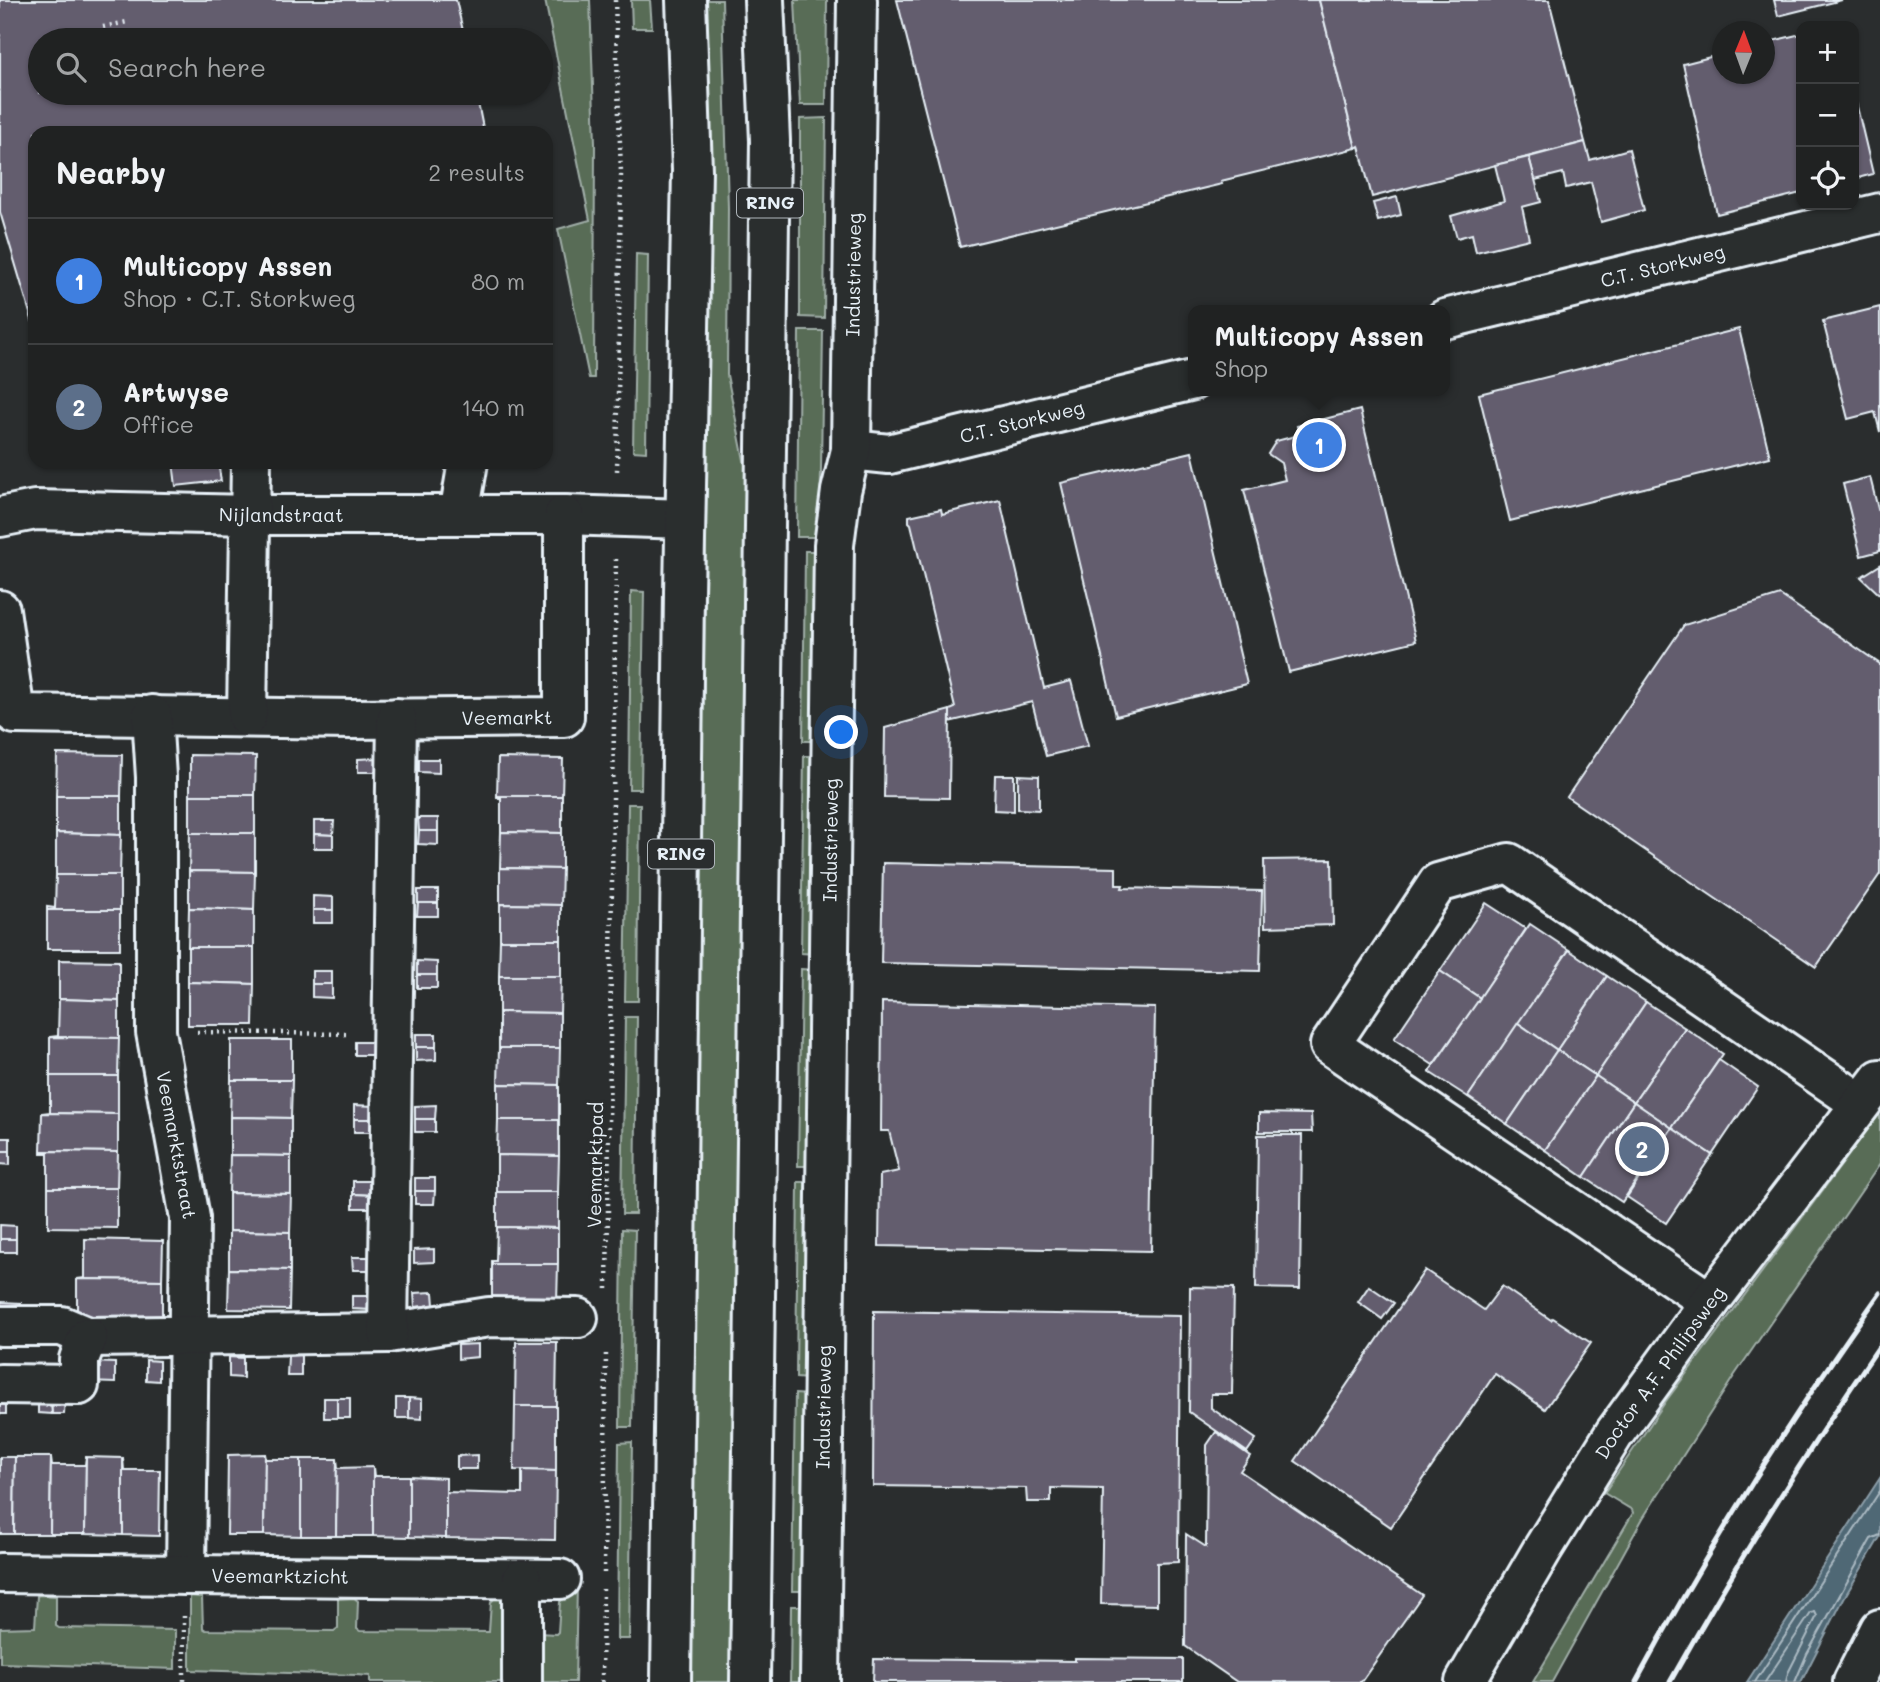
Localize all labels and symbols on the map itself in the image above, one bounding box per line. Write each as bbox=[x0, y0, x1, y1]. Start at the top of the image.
north arrow bbox=[1712, 21, 1775, 84]
road number: RING bbox=[737, 188, 803, 218]
street label: Industrieweg bbox=[840, 213, 866, 337]
street label: C.T. Storkweg bbox=[1598, 238, 1727, 293]
street label: C.T. Storkweg bbox=[957, 394, 1087, 448]
pin: 1 bbox=[1296, 419, 1342, 471]
street label: Nijlandstraat bbox=[219, 501, 344, 527]
street label: Veemarkt bbox=[461, 704, 552, 730]
your location bbox=[824, 715, 858, 749]
street label: Industrieweg bbox=[817, 778, 843, 902]
road number: RING bbox=[648, 840, 714, 868]
street label: Veemarktstraat bbox=[151, 1069, 203, 1221]
street label: Veemarktpad bbox=[581, 1102, 608, 1228]
pin: 2 bbox=[1619, 1123, 1665, 1175]
street label: Doctor A.F. Philipsweg bbox=[1589, 1281, 1730, 1463]
street label: Industrieweg bbox=[810, 1345, 836, 1469]
street label: Veemarktzicht bbox=[211, 1562, 349, 1589]

